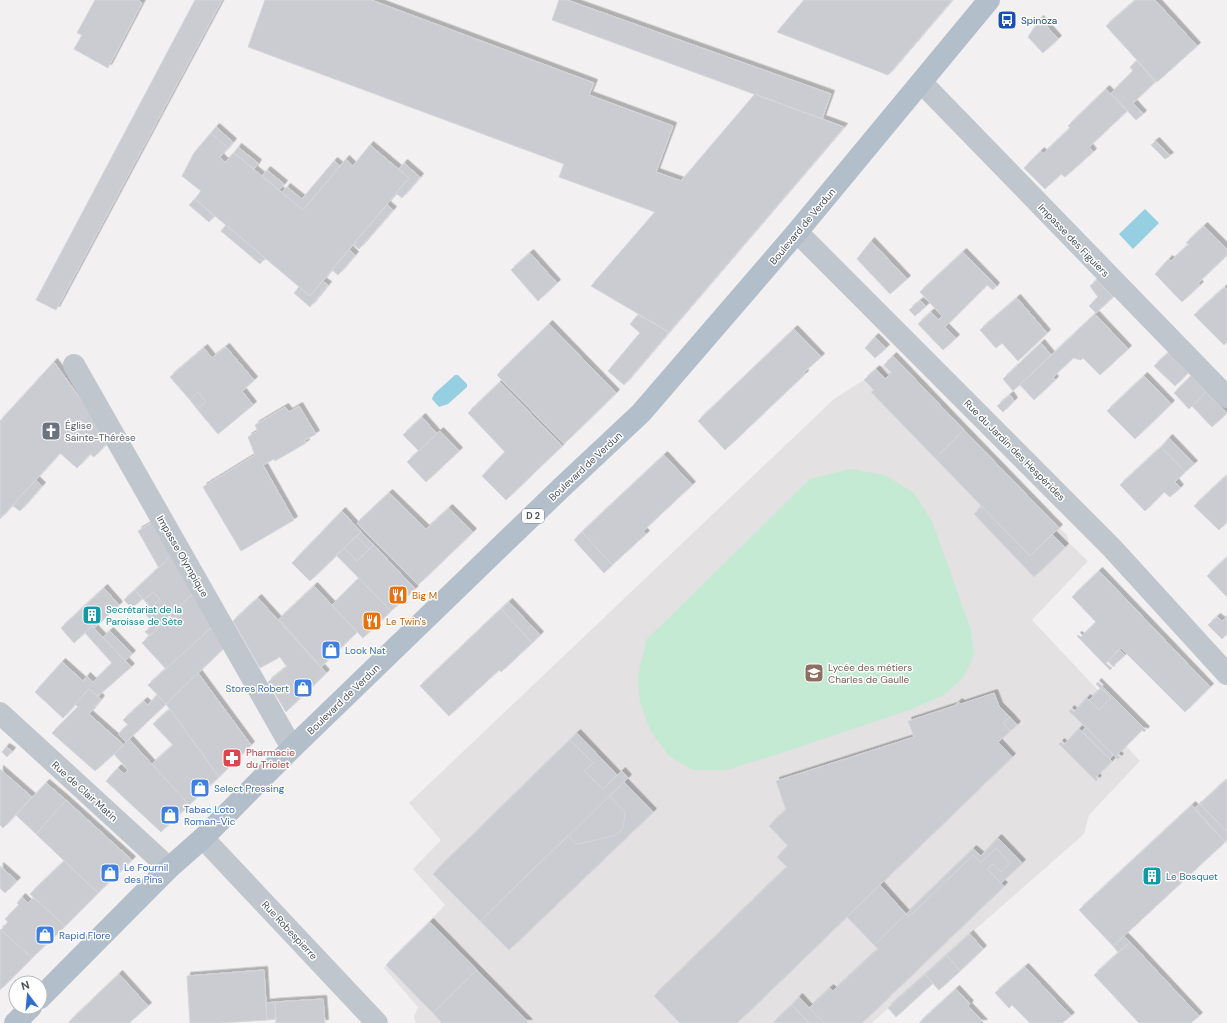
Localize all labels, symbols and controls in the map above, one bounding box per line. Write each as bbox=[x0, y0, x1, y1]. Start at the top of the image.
bus stop icon: Spinoza bbox=[996, 9, 1018, 31]
place label: Spinoza bbox=[1021, 14, 1057, 27]
street label: Boulevard de Verdun bbox=[767, 185, 838, 267]
street label: Impasse des Figuiers bbox=[1035, 201, 1112, 280]
street label: Rue du Jardin des Hespérides bbox=[961, 397, 1068, 504]
place label: Église Sainte-Thérèse bbox=[65, 419, 136, 444]
church icon: Église Sainte-Thérèse bbox=[40, 420, 62, 442]
street label: Boulevard de Verdun bbox=[546, 429, 625, 504]
road number: D 2 bbox=[522, 509, 544, 523]
street label: Impasse Olympique bbox=[154, 513, 211, 600]
restaurant icon: Big M bbox=[387, 584, 409, 606]
place label: Big M bbox=[412, 589, 437, 602]
place label: Secrétariat de la Paroisse de Sète bbox=[106, 603, 183, 628]
building icon: Secrétariat de la Paroisse de Sète bbox=[81, 604, 103, 626]
restaurant icon: Le Twin's bbox=[361, 610, 383, 632]
place label: Le Twin's bbox=[386, 615, 426, 628]
shop icon: Look Nat bbox=[320, 639, 342, 661]
place label: Look Nat bbox=[345, 644, 386, 657]
street label: Boulevard de Verdun bbox=[304, 661, 383, 737]
place label: Lycée des métiers Charles de Gaulle bbox=[828, 661, 912, 686]
school or university icon: Lycée des métiers Charles de Gaulle bbox=[803, 662, 825, 684]
shop icon: Stores Robert bbox=[292, 677, 314, 699]
place label: Stores Robert bbox=[225, 682, 289, 695]
place label: Pharmacie du Triolet bbox=[246, 746, 295, 771]
pharmacy icon: Pharmacie du Triolet bbox=[221, 747, 243, 769]
street label: Rue de Clair Matin bbox=[49, 758, 120, 824]
shop icon: Select Pressing bbox=[189, 777, 211, 799]
place label: Select Pressing bbox=[214, 782, 285, 795]
place label: Tabac Loto Roman-Vic bbox=[184, 803, 236, 828]
shop icon: Tabac Loto Roman-Vic bbox=[159, 804, 181, 826]
place label: Le Fournil des Pins bbox=[124, 861, 168, 886]
shop icon: Le Fournil des Pins bbox=[99, 862, 121, 884]
building icon: Le Bosquet bbox=[1141, 865, 1163, 887]
place label: Le Bosquet bbox=[1166, 870, 1218, 883]
street label: Rue Robespierre bbox=[259, 898, 320, 963]
shop icon: Rapid Flore bbox=[34, 924, 56, 946]
place label: Rapid Flore bbox=[59, 929, 111, 942]
north arrow bbox=[8, 975, 48, 1015]
text: N bbox=[19, 978, 31, 993]

